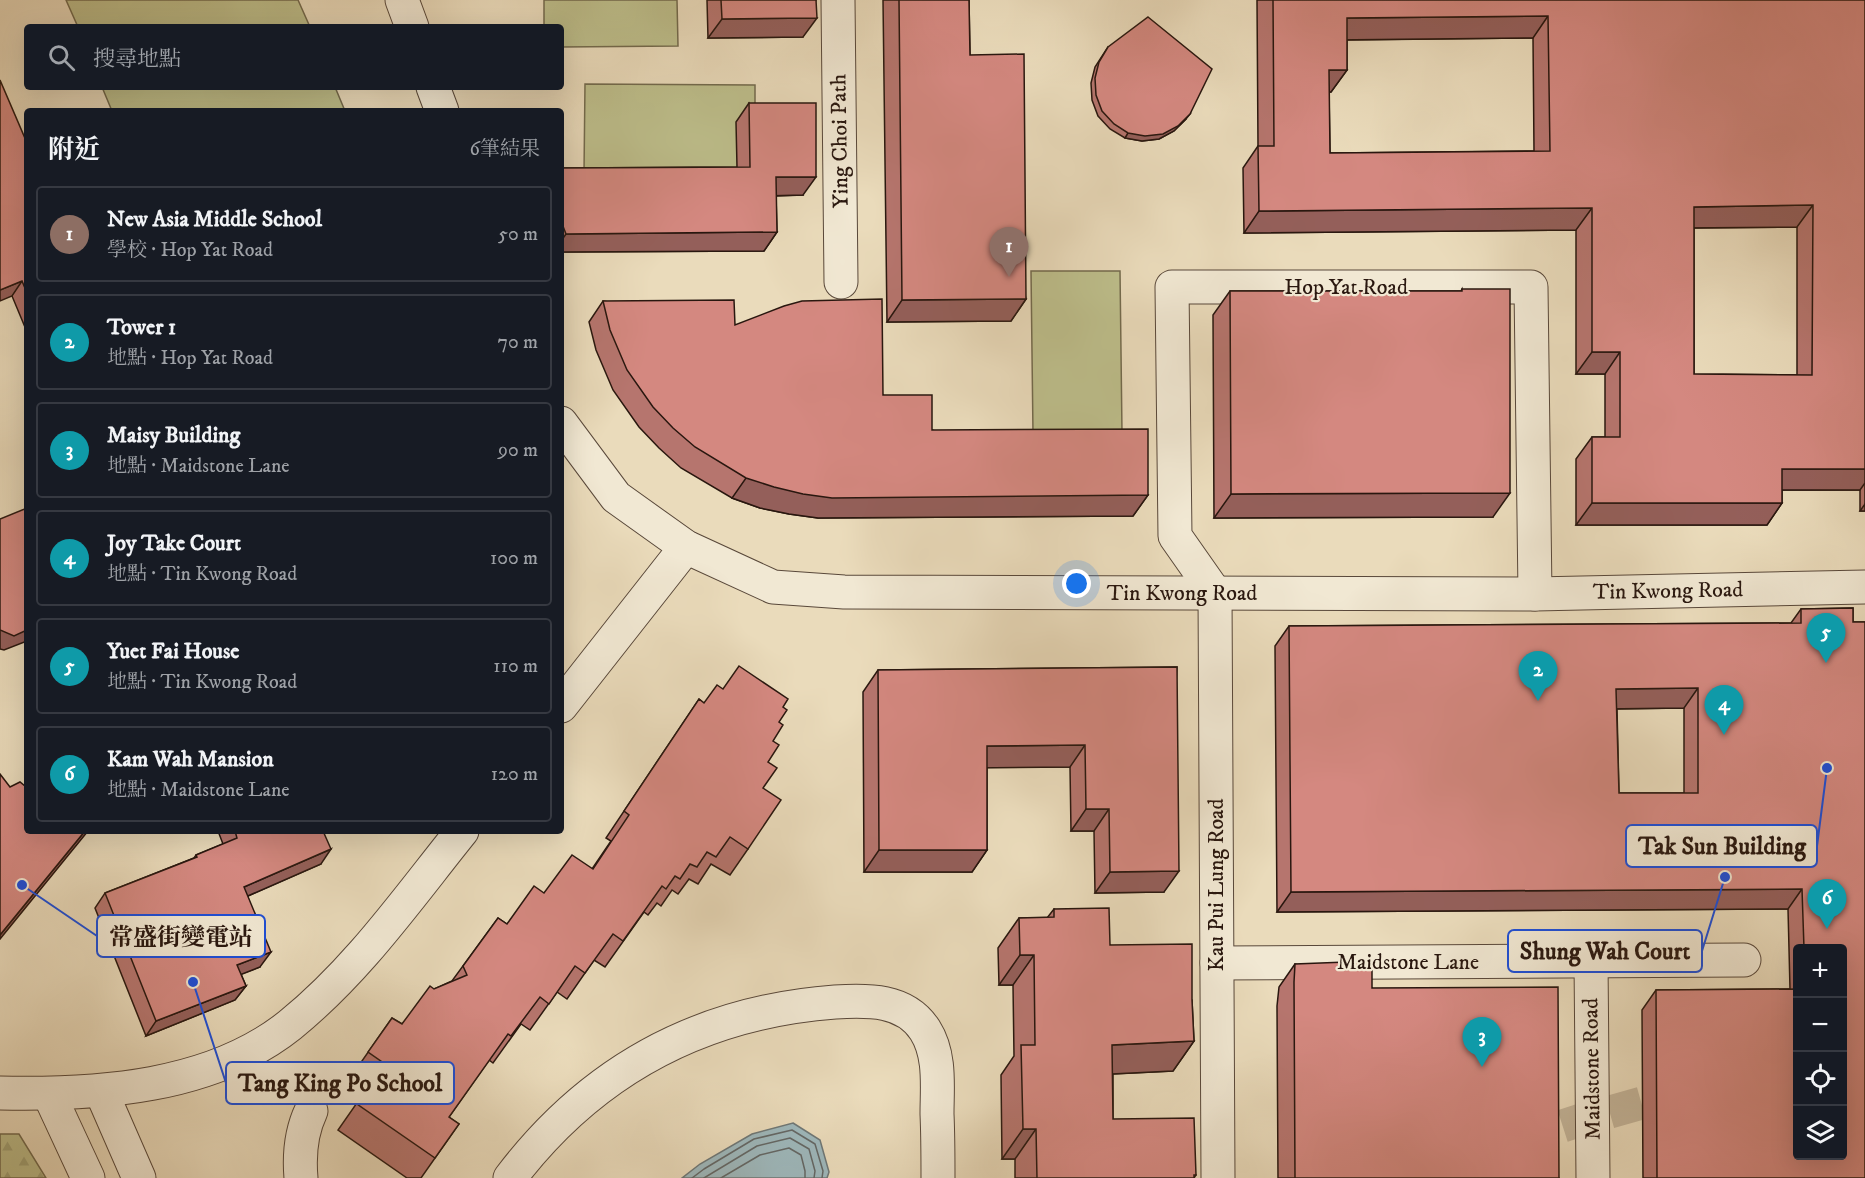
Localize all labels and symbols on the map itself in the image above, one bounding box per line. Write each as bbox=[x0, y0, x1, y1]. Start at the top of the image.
street label: Ying Choi Path bbox=[825, 73, 855, 208]
pin: 1 bbox=[990, 228, 1028, 277]
street label: Hop Yat Road bbox=[1284, 274, 1408, 301]
your location bbox=[1062, 569, 1091, 598]
street label: Tin Kwong Road bbox=[1593, 576, 1743, 606]
street label: Tin Kwong Road bbox=[1107, 580, 1257, 607]
pin: 5 bbox=[1806, 614, 1846, 663]
pin: 2 bbox=[1518, 652, 1558, 701]
pin: 4 bbox=[1704, 686, 1744, 735]
street label: Kau Pui Lung Road bbox=[1203, 799, 1230, 971]
callout: Tak Sun Building bbox=[1626, 825, 1817, 867]
text: Tak Sun Building bbox=[1637, 832, 1807, 862]
pin: 6 bbox=[1808, 880, 1846, 929]
callout: 常盛街變電站 bbox=[97, 915, 265, 957]
text: 常盛街變電站 bbox=[109, 923, 253, 953]
callout: Shung Wah Court bbox=[1508, 930, 1702, 972]
text: Shung Wah Court bbox=[1520, 937, 1690, 967]
street label: Maidstone Lane bbox=[1337, 949, 1479, 976]
street label: Maidstone Road bbox=[1577, 998, 1607, 1140]
pin: 3 bbox=[1462, 1018, 1502, 1067]
callout: Tang King Po School bbox=[226, 1062, 454, 1104]
text: Tang King Po School bbox=[237, 1069, 443, 1099]

